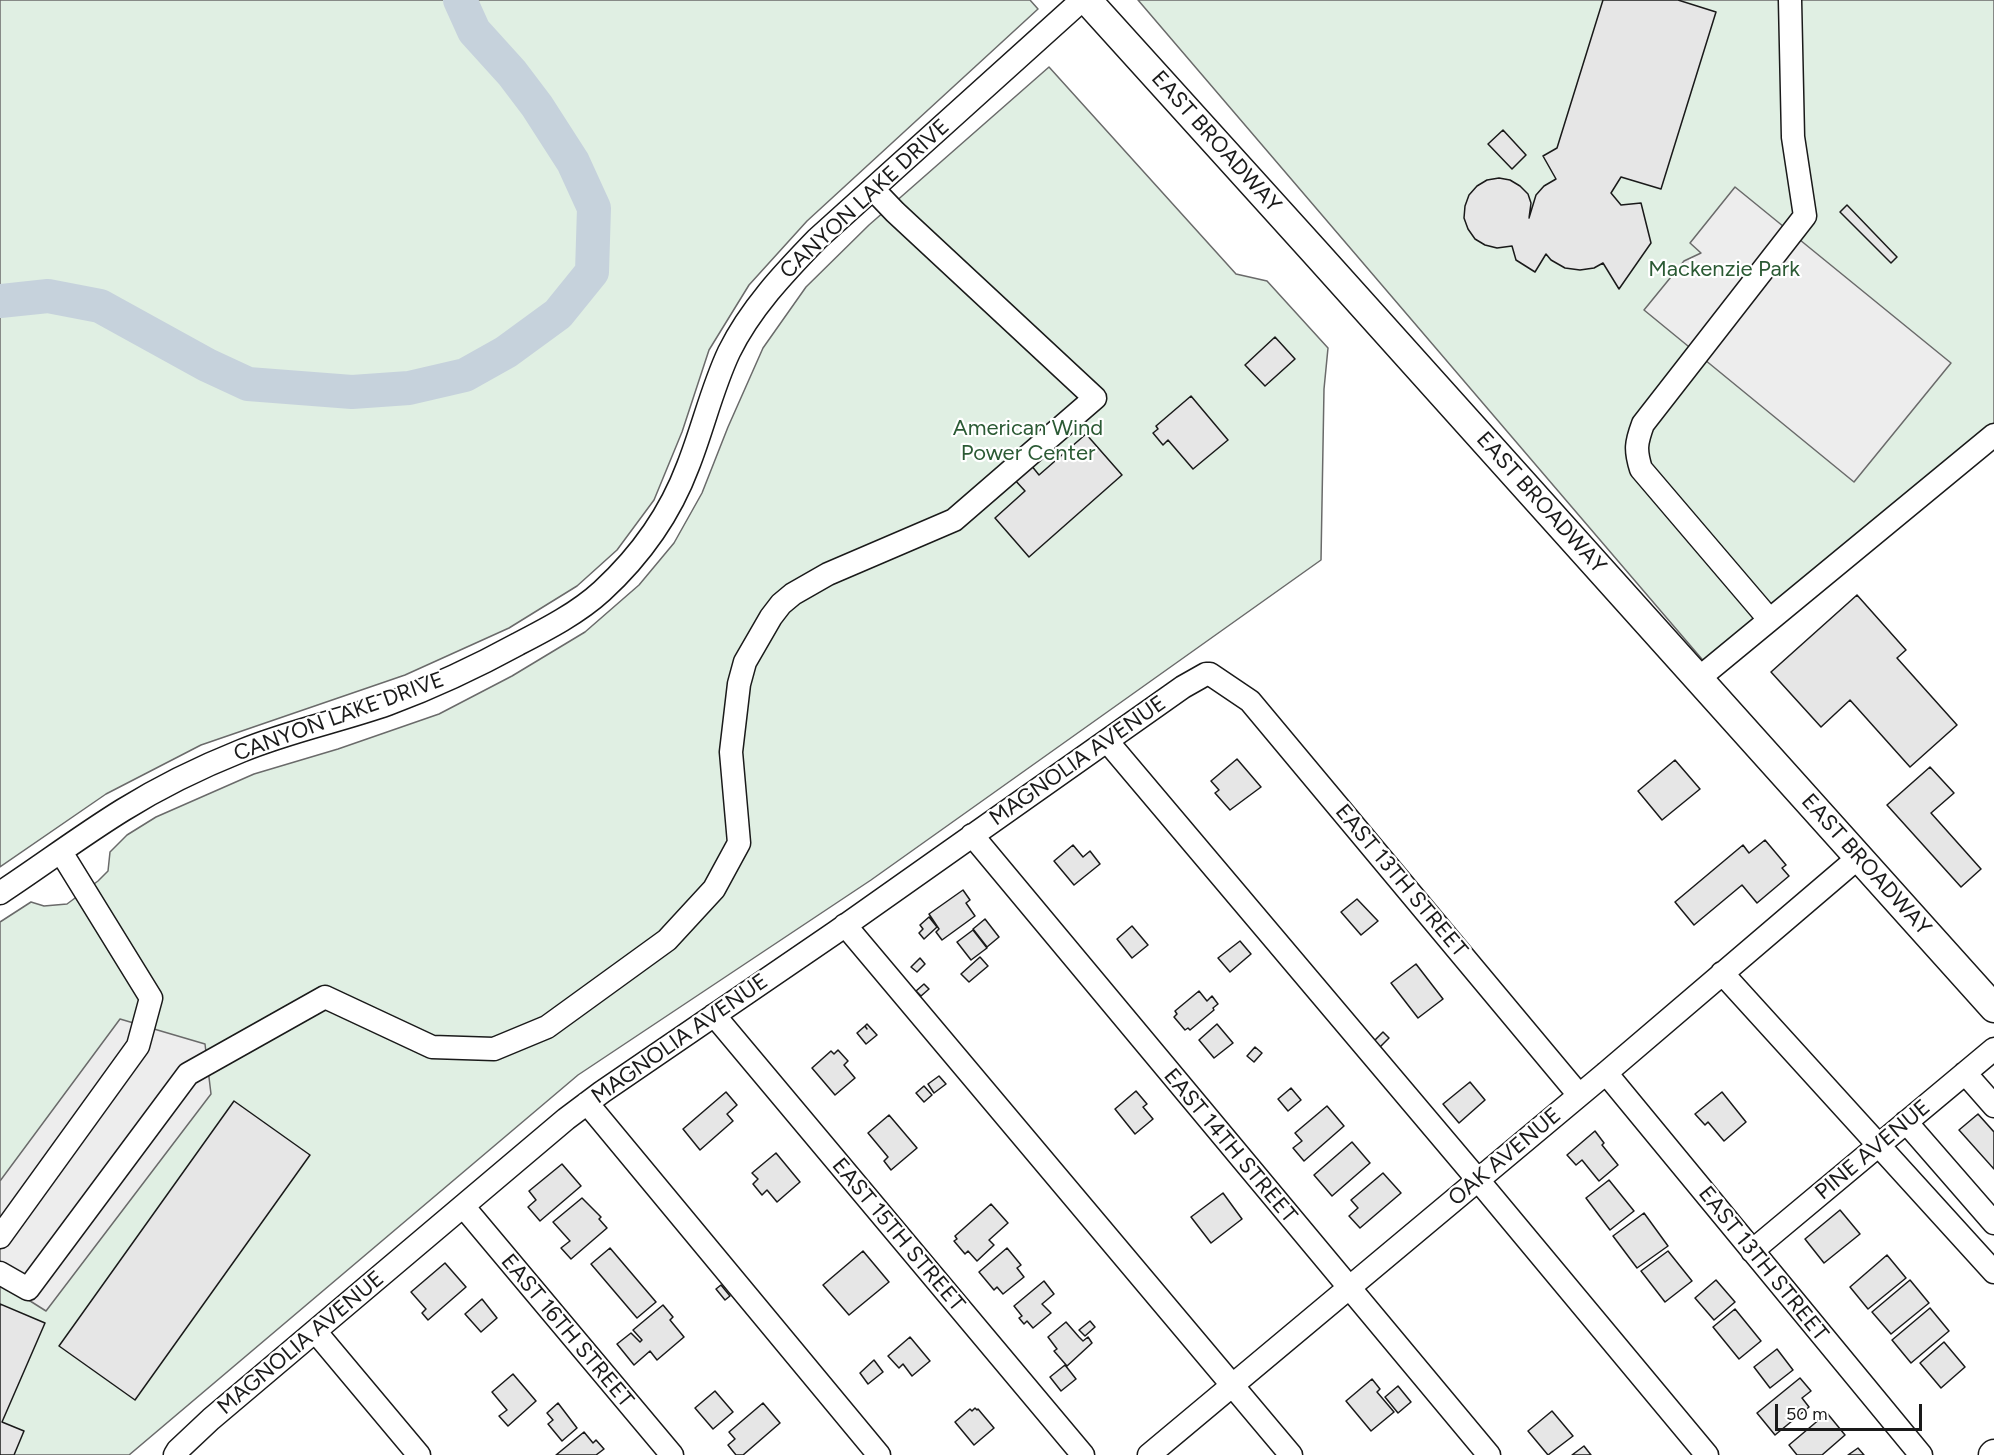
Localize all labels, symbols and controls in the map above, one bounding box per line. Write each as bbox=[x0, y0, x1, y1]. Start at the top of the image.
street label: EAST BROADWAY bbox=[1145, 66, 1287, 218]
street label: CANYON LAKE DRIVE bbox=[775, 114, 955, 284]
park label: Mackenzie Park bbox=[1648, 257, 1800, 283]
park label: American Wind Power Center bbox=[953, 416, 1103, 468]
street label: EAST BROADWAY bbox=[1470, 427, 1612, 579]
street label: CANYON LAKE DRIVE bbox=[230, 667, 448, 767]
street label: MAGNOLIA AVENUE bbox=[985, 690, 1171, 832]
street label: EAST BROADWAY bbox=[1795, 789, 1937, 941]
street label: EAST 13TH STREET bbox=[1329, 799, 1473, 963]
street label: MAGNOLIA AVENUE bbox=[587, 968, 773, 1110]
street label: EAST 14TH STREET bbox=[1158, 1063, 1302, 1229]
street label: PINE AVENUE bbox=[1810, 1094, 1936, 1206]
street label: OAK AVENUE bbox=[1443, 1102, 1567, 1212]
street label: EAST 15TH STREET bbox=[826, 1153, 970, 1317]
street label: EAST 13TH STREET bbox=[1692, 1181, 1834, 1347]
street label: EAST 16TH STREET bbox=[495, 1249, 639, 1413]
street label: MAGNOLIA AVENUE bbox=[212, 1266, 390, 1420]
scale bar bbox=[1778, 1392, 1925, 1430]
text: 50 m bbox=[1786, 1403, 1828, 1425]

